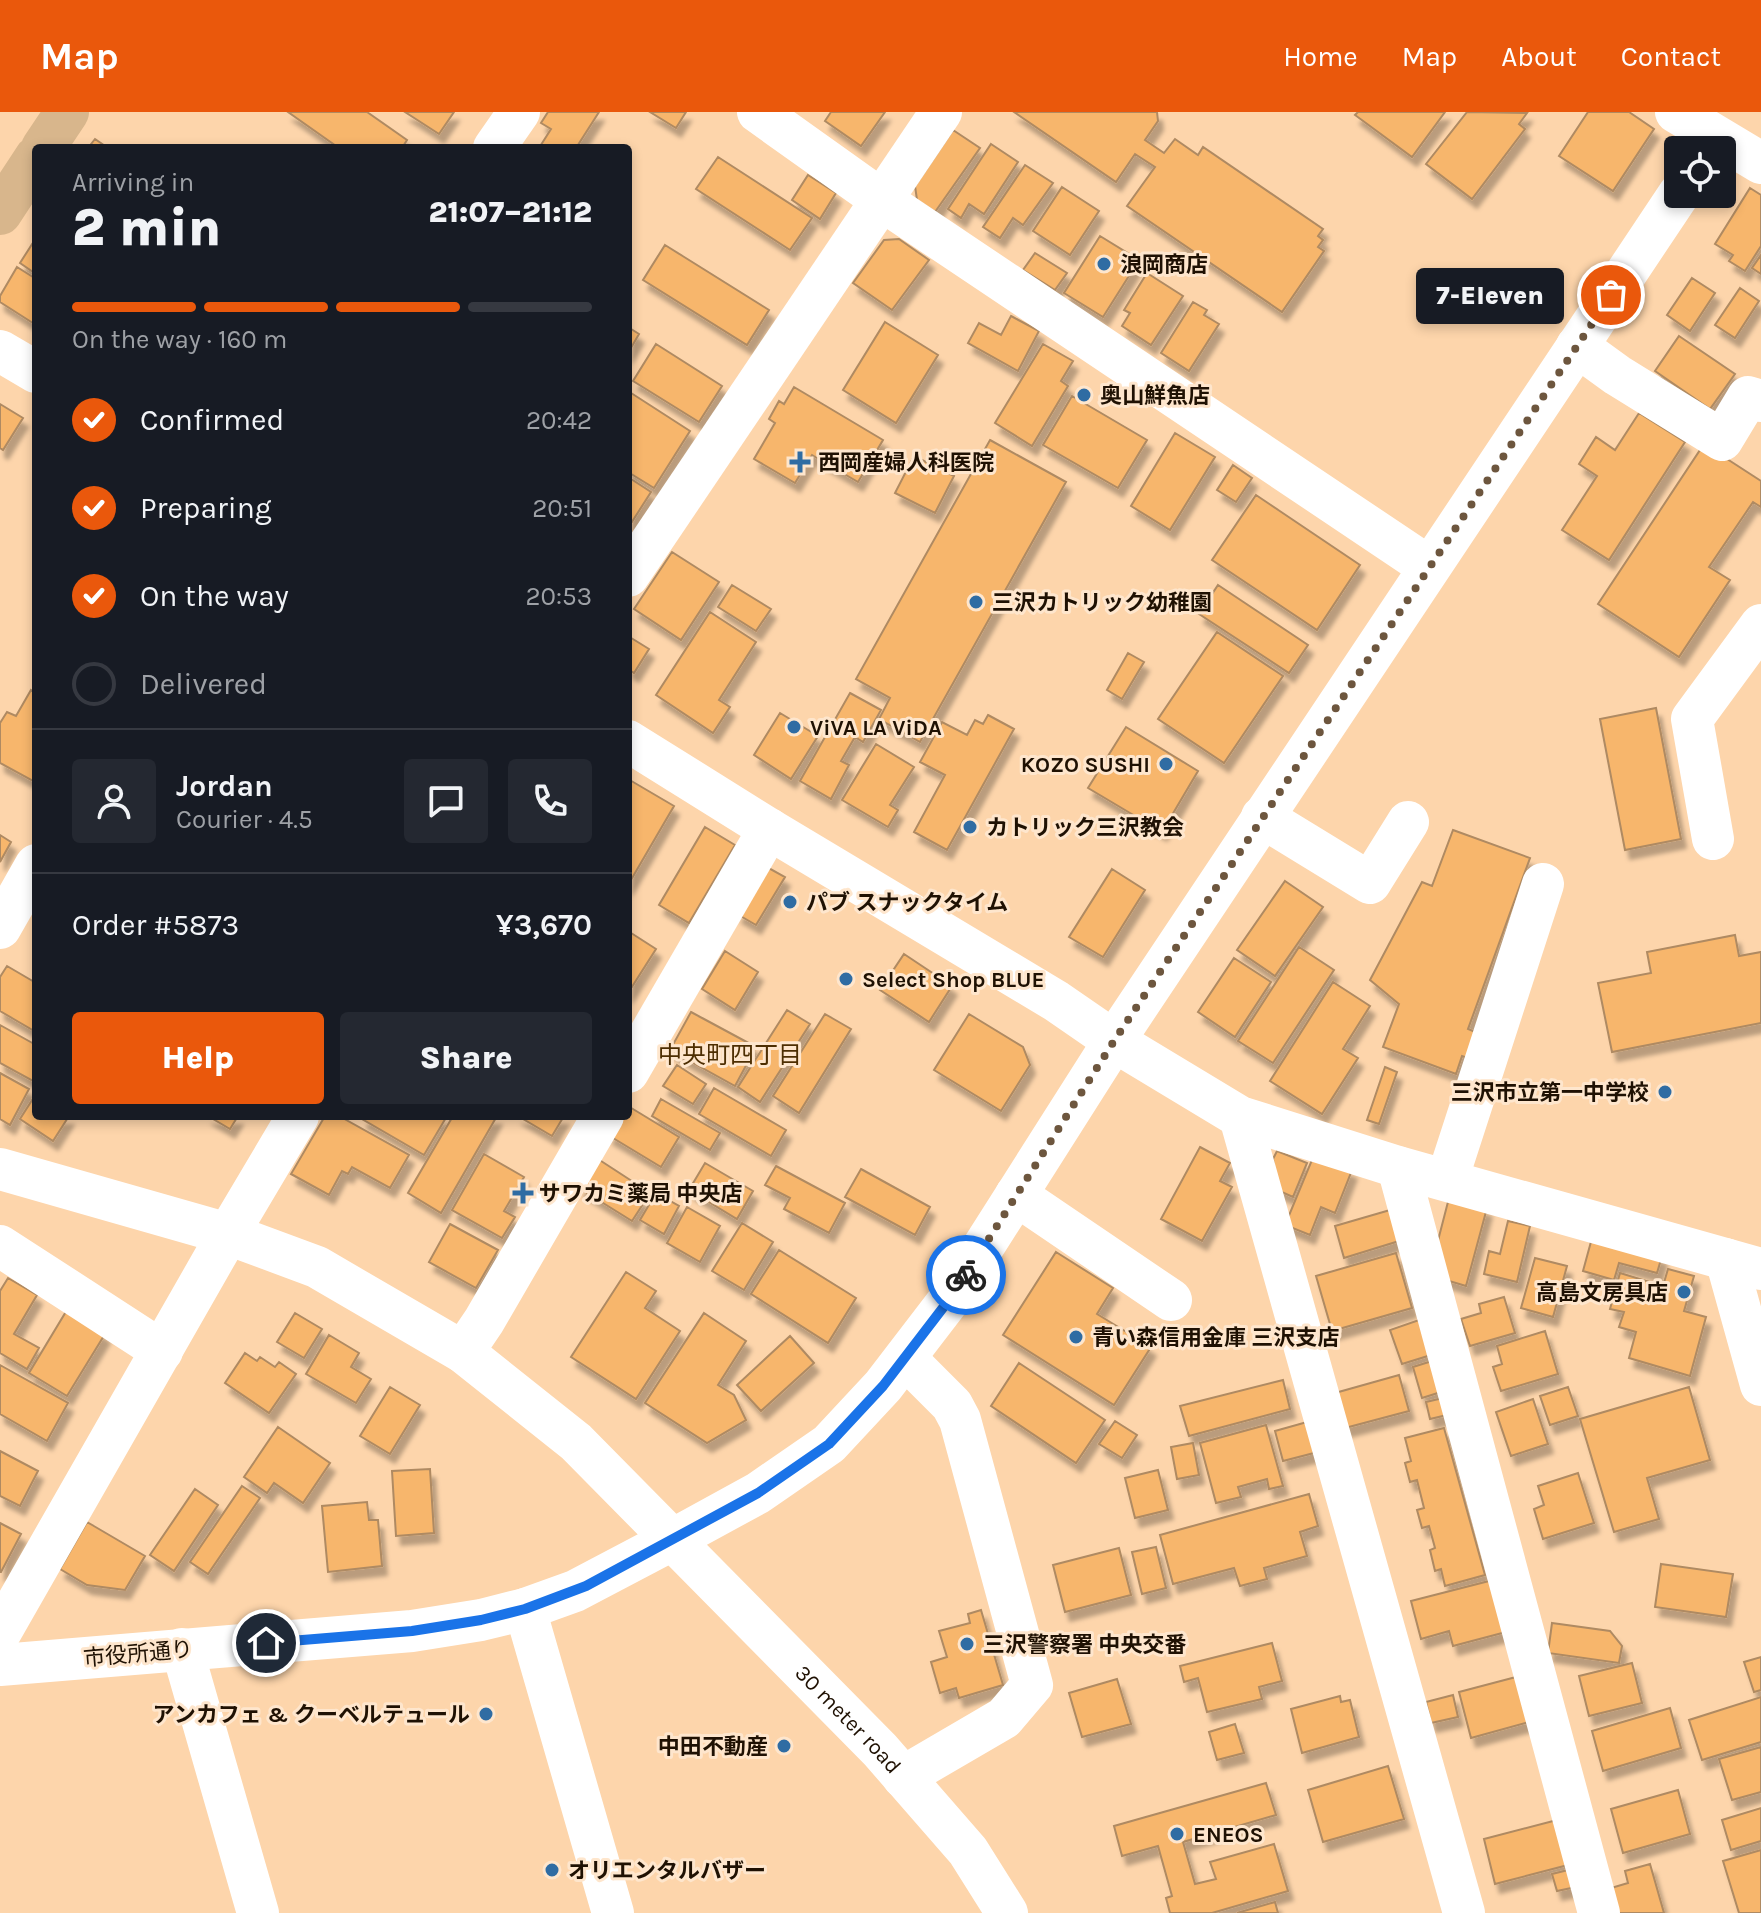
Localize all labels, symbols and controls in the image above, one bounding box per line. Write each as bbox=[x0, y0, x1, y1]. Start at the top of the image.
text: Map bbox=[40, 34, 119, 79]
text: Home bbox=[1283, 40, 1358, 73]
text: Map bbox=[1402, 40, 1457, 73]
text: About bbox=[1501, 40, 1577, 73]
text: Contact bbox=[1621, 40, 1721, 73]
map controls bbox=[1664, 136, 1736, 208]
button: locate bbox=[1664, 136, 1736, 208]
text: Arriving in bbox=[72, 167, 194, 198]
text: 21:07–21:12 bbox=[429, 194, 592, 230]
text: 2 min bbox=[72, 197, 221, 258]
place label: 浪岡商店 bbox=[1120, 252, 1208, 278]
marker: 浪岡商店 bbox=[1095, 255, 1113, 273]
pin bbox=[1577, 261, 1645, 329]
callout: 7-Eleven bbox=[1415, 267, 1563, 323]
icon: bag bbox=[1589, 273, 1633, 317]
text: 7-Eleven bbox=[1436, 280, 1544, 311]
text: On the way · 160 m bbox=[72, 324, 287, 355]
place label: 奥山鮮魚店 bbox=[1100, 383, 1210, 409]
marker: 奥山鮮魚店 bbox=[1075, 386, 1093, 404]
icon: check bbox=[72, 398, 116, 442]
text: Confirmed bbox=[140, 402, 284, 438]
text: 20:42 bbox=[526, 405, 592, 436]
place label: 西岡産婦人科医院 bbox=[818, 450, 994, 476]
marker: 西岡産婦人科医院 bbox=[789, 451, 811, 473]
icon: check bbox=[72, 486, 116, 530]
text: Preparing bbox=[140, 490, 272, 526]
text: 20:51 bbox=[532, 493, 592, 524]
icon: check bbox=[72, 574, 116, 618]
text: On the way bbox=[140, 578, 289, 614]
text: 20:53 bbox=[525, 581, 592, 612]
place label: 三沢カトリック幼稚園 bbox=[992, 590, 1212, 616]
marker: 三沢カトリック幼稚園 bbox=[967, 593, 985, 611]
text: Delivered bbox=[140, 666, 267, 702]
place label: ViVA LA ViDA bbox=[810, 715, 942, 741]
marker: ViVA LA ViDA bbox=[785, 718, 803, 736]
place label: KOZO SUSHI bbox=[1021, 752, 1150, 778]
marker: KOZO SUSHI bbox=[1157, 755, 1175, 773]
button: person bbox=[72, 759, 156, 843]
button: chat bbox=[404, 759, 488, 843]
button: phone bbox=[508, 759, 592, 843]
text: Jordan bbox=[176, 768, 273, 804]
text: Courier · 4.5 bbox=[176, 804, 313, 835]
place label: カトリック三沢教会 bbox=[986, 815, 1184, 841]
marker: カトリック三沢教会 bbox=[961, 818, 979, 836]
place label: パブ スナックタイム bbox=[806, 890, 1008, 916]
marker: パブ スナックタイム bbox=[781, 893, 799, 911]
text: Order #5873 bbox=[72, 907, 239, 943]
text: ¥3,670 bbox=[496, 907, 592, 943]
place label: Select Shop BLUE bbox=[862, 967, 1044, 993]
marker: Select Shop BLUE bbox=[837, 970, 855, 988]
button: Help bbox=[72, 1012, 324, 1104]
button: Share bbox=[340, 1012, 592, 1104]
district label: 中央町四丁目 bbox=[658, 1041, 802, 1069]
place label: 三沢市立第一中学校 bbox=[1451, 1080, 1649, 1106]
marker: 三沢市立第一中学校 bbox=[1656, 1083, 1674, 1101]
place label: サワカミ薬局 中央店 bbox=[539, 1181, 743, 1207]
marker: サワカミ薬局 中央店 bbox=[514, 1184, 532, 1202]
courier bbox=[926, 1235, 1006, 1315]
icon: bike bbox=[944, 1253, 988, 1297]
place label: 高島文房具店 bbox=[1536, 1280, 1668, 1306]
marker: 高島文房具店 bbox=[1675, 1283, 1693, 1301]
place label: 青い森信用金庫 三沢支店 bbox=[1092, 1325, 1340, 1351]
marker: 青い森信用金庫 三沢支店 bbox=[1067, 1328, 1085, 1346]
pin bbox=[232, 1609, 300, 1677]
icon: home bbox=[244, 1621, 288, 1665]
place label: 三沢警察署 中央交番 bbox=[983, 1632, 1187, 1658]
marker: 三沢警察署 中央交番 bbox=[958, 1635, 976, 1653]
street label: 市役所通り bbox=[82, 1636, 194, 1672]
street label: 30 meter road bbox=[789, 1660, 906, 1779]
place label: アンカフェ & クーベルテュール bbox=[153, 1702, 470, 1728]
marker: アンカフェ & クーベルテュール bbox=[477, 1705, 495, 1723]
place label: 中田不動産 bbox=[658, 1734, 768, 1760]
marker: 中田不動産 bbox=[775, 1737, 793, 1755]
place label: ENEOS bbox=[1193, 1822, 1264, 1848]
marker: ENEOS bbox=[1168, 1825, 1186, 1843]
place label: オリエンタルバザー bbox=[568, 1858, 766, 1884]
marker: オリエンタルバザー bbox=[543, 1861, 561, 1879]

